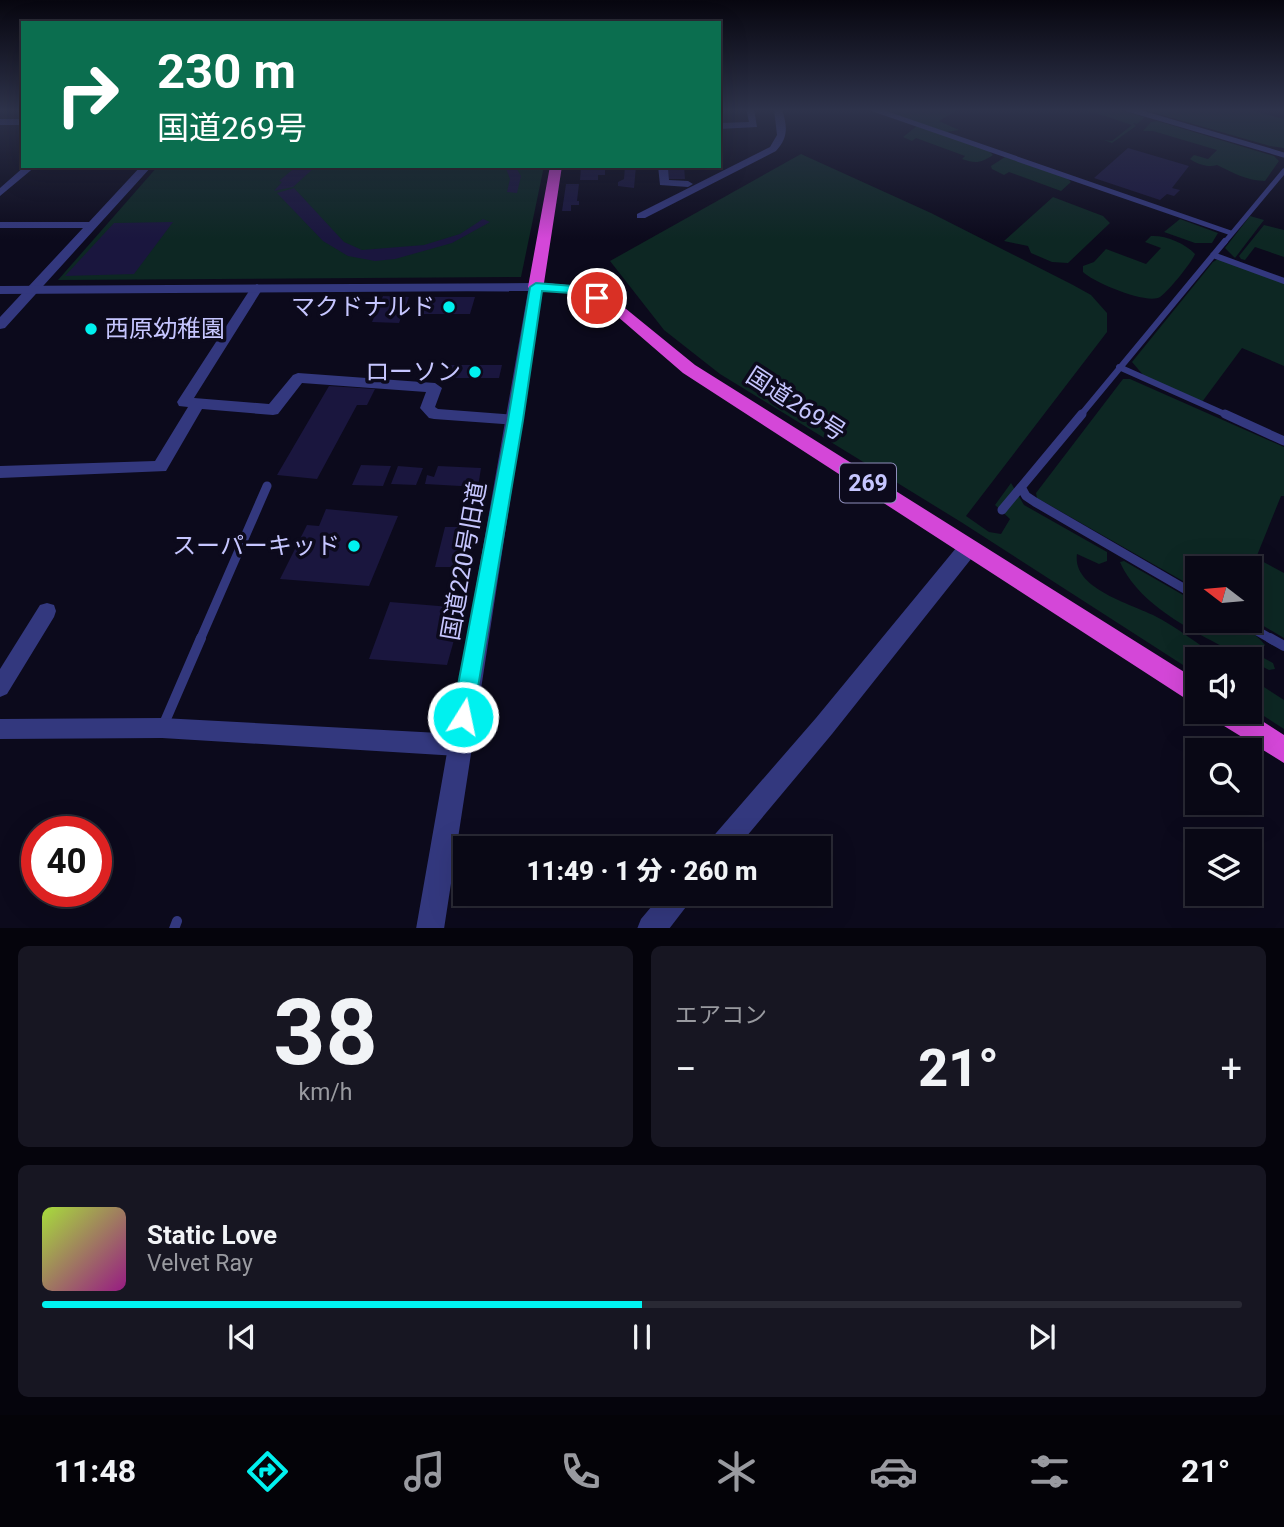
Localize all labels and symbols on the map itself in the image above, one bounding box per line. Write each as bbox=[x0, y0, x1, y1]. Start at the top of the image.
pin bbox=[567, 268, 627, 328]
place label: マクドナルド bbox=[291, 293, 435, 321]
marker: マクドナルド bbox=[441, 299, 457, 315]
place label: 西原幼稚園 bbox=[105, 315, 225, 343]
marker: 西原幼稚園 bbox=[83, 321, 99, 337]
place label: ローソン bbox=[365, 358, 461, 386]
street label: 国道269号 bbox=[741, 362, 851, 446]
marker: ローソン bbox=[467, 364, 483, 380]
road number: 269 bbox=[840, 463, 896, 503]
street label: 国道220号旧道 bbox=[436, 480, 492, 642]
place label: スーパーキッド bbox=[172, 532, 340, 560]
marker: スーパーキッド bbox=[346, 538, 362, 554]
north arrow bbox=[1185, 556, 1262, 634]
position arrow bbox=[426, 680, 500, 754]
speed limit sign: 40 bbox=[21, 816, 112, 907]

